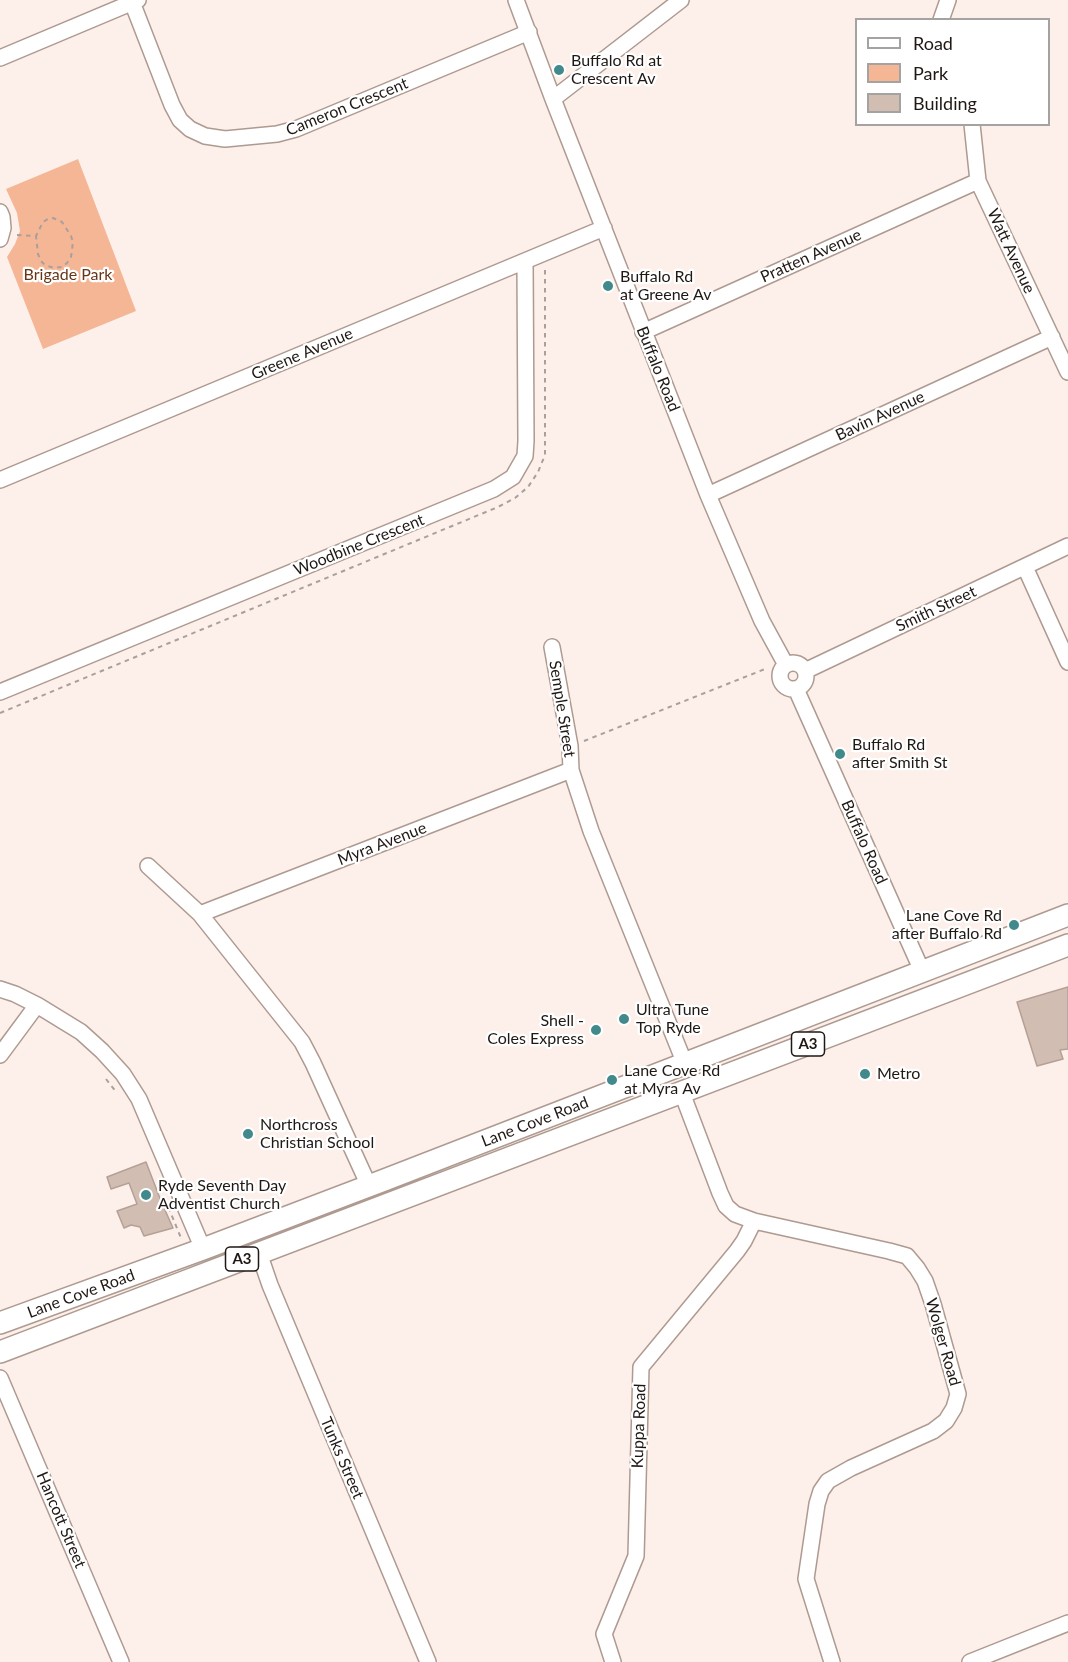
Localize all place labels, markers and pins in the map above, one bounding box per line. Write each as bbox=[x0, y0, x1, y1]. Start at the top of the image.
place label: Buffalo Rd at Crescent Av bbox=[571, 51, 662, 89]
marker: Buffalo Rd at Crescent Av bbox=[552, 63, 566, 77]
place label: Buffalo Rd at Greene Av bbox=[620, 267, 712, 305]
marker: Buffalo Rd at Greene Av bbox=[601, 279, 615, 293]
place label: Buffalo Rd after Smith St bbox=[852, 735, 947, 773]
marker: Buffalo Rd after Smith St bbox=[833, 747, 847, 761]
place label: Lane Cove Rd after Buffalo Rd bbox=[892, 906, 1002, 944]
marker: Lane Cove Rd after Buffalo Rd bbox=[1007, 918, 1021, 932]
place label: Ultra Tune Top Ryde bbox=[636, 1000, 709, 1038]
place label: Shell - Coles Express bbox=[487, 1011, 584, 1049]
marker: Ultra Tune Top Ryde bbox=[617, 1012, 631, 1026]
marker: Shell - Coles Express bbox=[589, 1023, 603, 1037]
place label: Lane Cove Rd at Myra Av bbox=[624, 1061, 720, 1099]
place label: Metro bbox=[877, 1064, 920, 1084]
marker: Metro bbox=[858, 1067, 872, 1081]
marker: Lane Cove Rd at Myra Av bbox=[605, 1073, 619, 1087]
place label: Northcross Christian School bbox=[260, 1115, 374, 1153]
marker: Northcross Christian School bbox=[241, 1127, 255, 1141]
place label: Ryde Seventh Day Adventist Church bbox=[158, 1176, 286, 1214]
marker: Ryde Seventh Day Adventist Church bbox=[139, 1188, 153, 1202]

